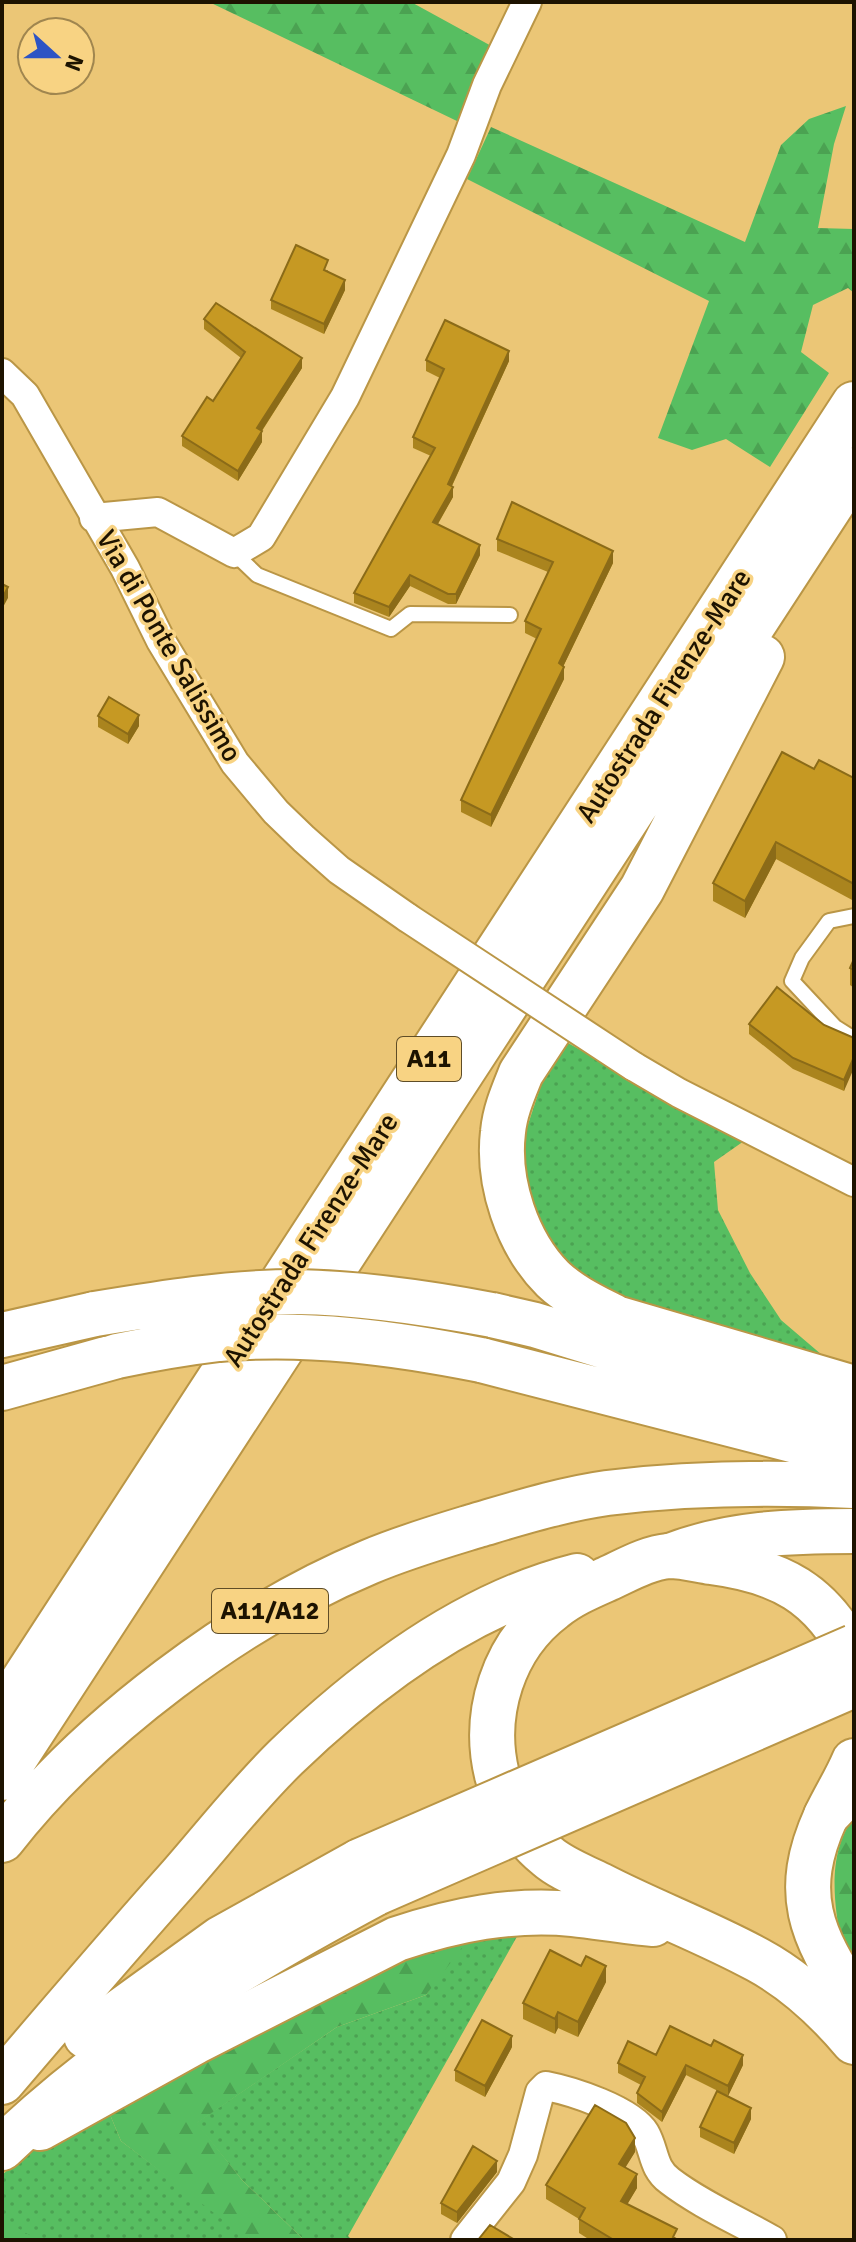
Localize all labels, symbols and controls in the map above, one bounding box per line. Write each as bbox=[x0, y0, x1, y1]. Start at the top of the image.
north arrow bbox=[16, 16, 96, 96]
text: N bbox=[59, 51, 90, 75]
street label: Via di Ponte Salissimo bbox=[89, 524, 249, 768]
street label: Autostrada Firenze-Mare bbox=[569, 563, 759, 829]
road number: A11 bbox=[397, 1037, 461, 1081]
street label: Autostrada Firenze-Mare bbox=[216, 1107, 406, 1373]
road number: A11/A12 bbox=[212, 1589, 328, 1633]

